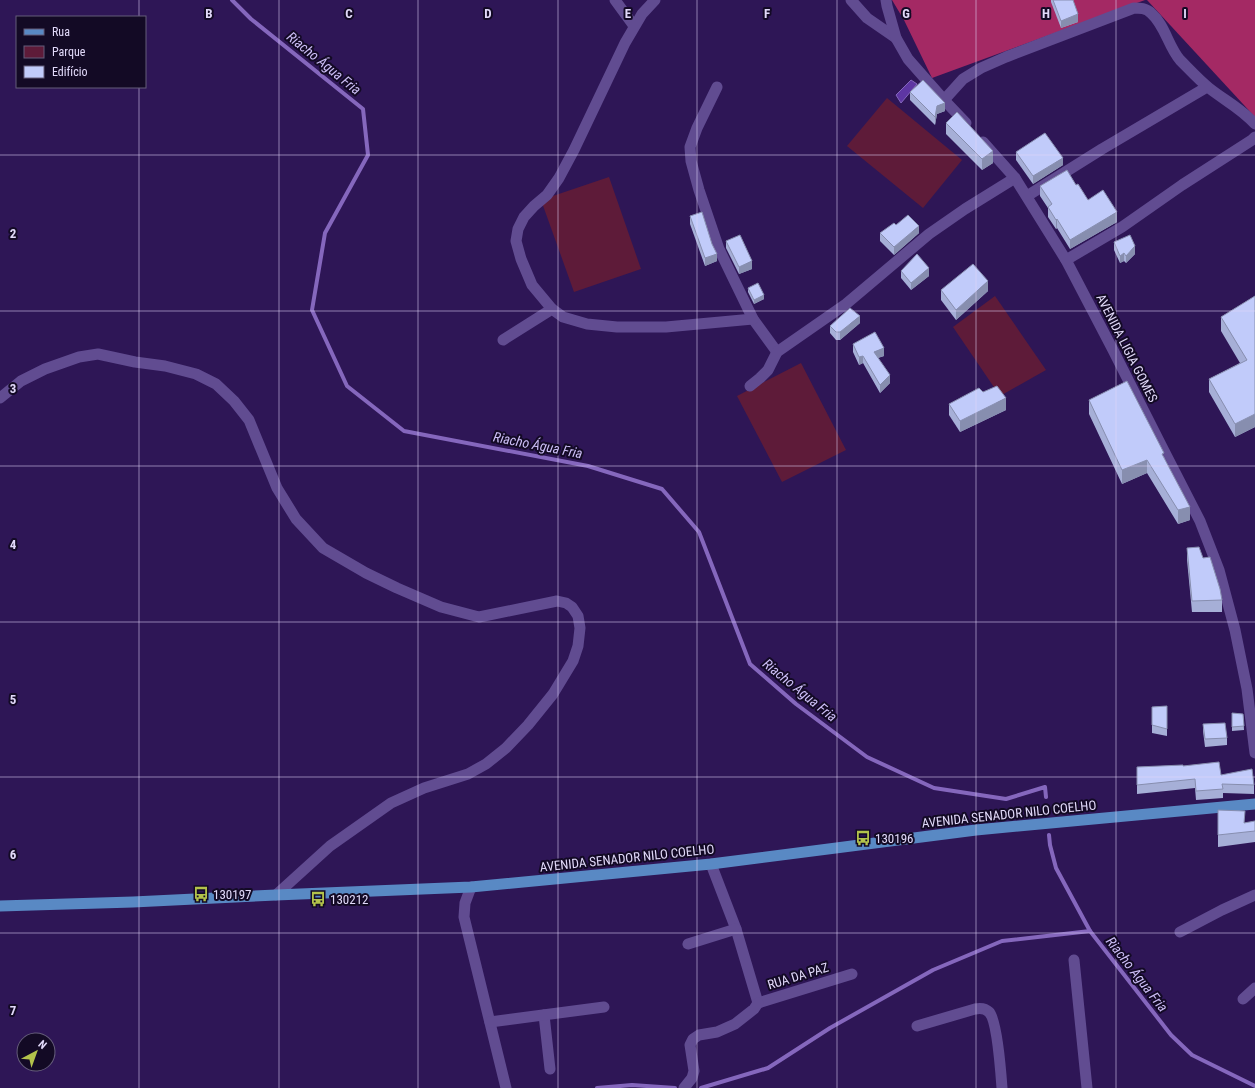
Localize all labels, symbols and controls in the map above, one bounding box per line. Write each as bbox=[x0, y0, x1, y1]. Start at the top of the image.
text: B bbox=[205, 6, 213, 21]
text: C bbox=[345, 6, 353, 21]
text: D bbox=[484, 6, 492, 21]
text: E bbox=[625, 6, 632, 21]
text: F bbox=[764, 6, 770, 21]
text: G bbox=[902, 6, 910, 21]
text: H bbox=[1042, 6, 1050, 21]
text: I bbox=[1183, 6, 1187, 21]
legend bbox=[16, 16, 146, 88]
text: Rua bbox=[52, 25, 70, 39]
water label: Riacho Água Fria bbox=[284, 28, 365, 98]
text: Parque bbox=[52, 45, 86, 59]
text: Edifício bbox=[52, 65, 88, 79]
text: 2 bbox=[10, 226, 17, 241]
street label: AVENIDA LIGIA GOMES bbox=[1093, 291, 1161, 405]
text: 3 bbox=[10, 381, 16, 396]
water label: Riacho Água Fria bbox=[492, 428, 584, 461]
text: 4 bbox=[10, 537, 17, 552]
water label: Riacho Água Fria bbox=[760, 655, 841, 725]
text: 5 bbox=[10, 692, 17, 707]
street label: AVENIDA SENADOR NILO COELHO bbox=[921, 797, 1097, 831]
bus stop icon: 130196 bbox=[854, 829, 872, 847]
place label: 130196 bbox=[875, 831, 914, 846]
street label: AVENIDA SENADOR NILO COELHO bbox=[539, 841, 715, 875]
text: 6 bbox=[10, 847, 17, 862]
bus stop icon: 130197 bbox=[192, 885, 210, 903]
place label: 130197 bbox=[213, 887, 252, 902]
bus stop icon: 130212 bbox=[309, 890, 327, 908]
place label: 130212 bbox=[330, 892, 369, 907]
water label: Riacho Água Fria bbox=[1103, 933, 1172, 1015]
street label: RUA DA PAZ bbox=[766, 960, 830, 992]
text: 7 bbox=[10, 1003, 17, 1018]
north arrow bbox=[16, 1032, 56, 1072]
text: N bbox=[35, 1038, 49, 1052]

